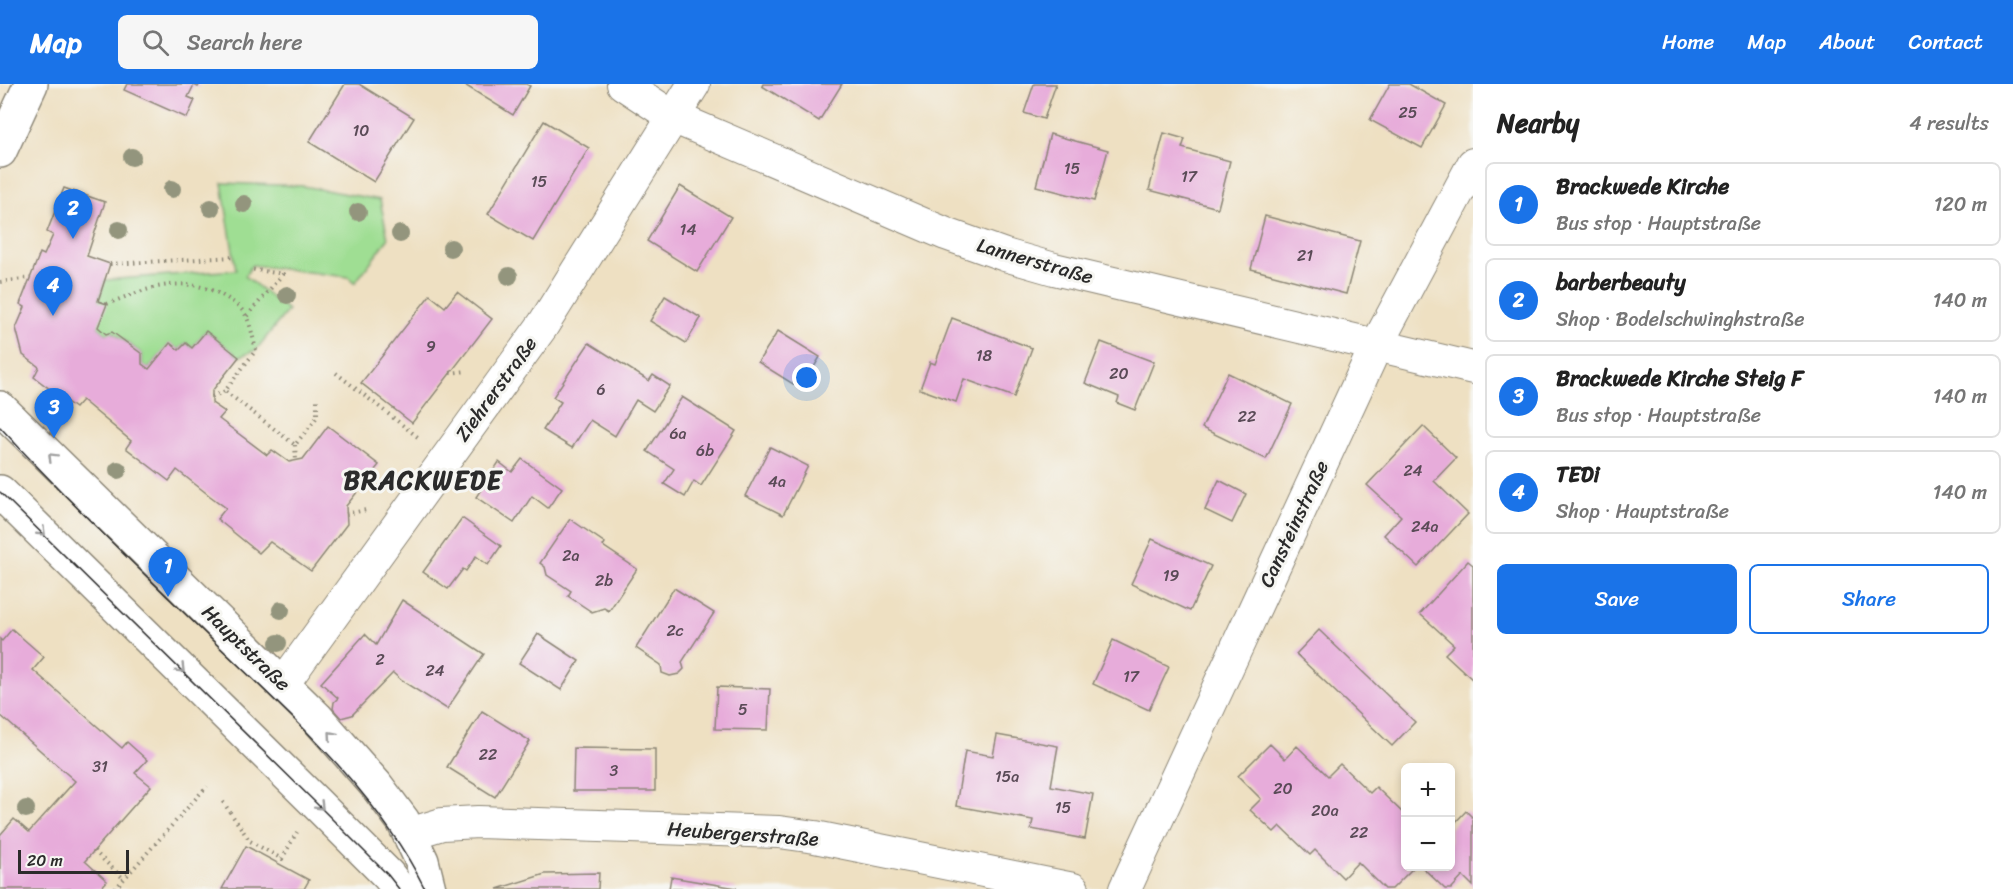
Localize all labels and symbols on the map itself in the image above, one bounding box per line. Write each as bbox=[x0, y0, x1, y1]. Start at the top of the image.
house number: 25 bbox=[1398, 98, 1418, 127]
house number: 10 bbox=[353, 116, 369, 145]
house number: 15 bbox=[1064, 154, 1081, 183]
house number: 17 bbox=[1181, 162, 1198, 191]
house number: 15 bbox=[531, 167, 548, 196]
pin: 2 bbox=[54, 190, 92, 239]
house number: 14 bbox=[680, 215, 696, 244]
street label: Lannerstraße bbox=[973, 228, 1097, 294]
house number: 21 bbox=[1297, 241, 1313, 270]
pin: 4 bbox=[34, 266, 72, 316]
street label: Ziehrerstraße bbox=[446, 329, 546, 449]
house number: 9 bbox=[426, 332, 436, 361]
house number: 18 bbox=[976, 341, 993, 370]
house number: 20 bbox=[1109, 359, 1129, 388]
your location bbox=[792, 363, 821, 392]
house number: 6 bbox=[596, 375, 606, 404]
pin: 3 bbox=[34, 388, 74, 438]
house number: 22 bbox=[1238, 402, 1256, 431]
house number: 6a bbox=[669, 419, 687, 448]
house number: 6b bbox=[696, 436, 714, 465]
one-way arrow bbox=[48, 454, 59, 465]
street label: Cansteinstraße bbox=[1249, 455, 1339, 593]
house number: 24 bbox=[1403, 456, 1423, 485]
district label: BRACKWEDE bbox=[343, 457, 504, 503]
house number: 4a bbox=[768, 467, 786, 496]
house number: 24a bbox=[1411, 512, 1439, 541]
one-way arrow bbox=[34, 525, 45, 536]
house number: 2a bbox=[562, 541, 580, 570]
pin: 1 bbox=[148, 548, 188, 597]
house number: 19 bbox=[1163, 561, 1180, 590]
house number: 2b bbox=[595, 566, 613, 595]
street label: Hauptstraße bbox=[193, 596, 299, 700]
house number: 2c bbox=[666, 616, 684, 645]
house number: 2 bbox=[375, 645, 385, 674]
house number: 24 bbox=[425, 656, 445, 685]
one-way arrow bbox=[174, 661, 185, 672]
house number: 17 bbox=[1123, 662, 1140, 691]
house number: 5 bbox=[738, 695, 748, 724]
one-way arrow bbox=[328, 731, 339, 742]
house number: 22 bbox=[479, 740, 497, 769]
house number: 31 bbox=[92, 752, 108, 781]
house number: 3 bbox=[610, 756, 619, 785]
house number: 15a bbox=[995, 762, 1019, 791]
house number: 20 bbox=[1273, 774, 1293, 803]
house number: 15 bbox=[1055, 793, 1072, 822]
house number: 20a bbox=[1311, 796, 1339, 825]
one-way arrow bbox=[313, 799, 323, 810]
street label: Heubergerstraße bbox=[666, 811, 820, 857]
house number: 22 bbox=[1350, 818, 1368, 847]
scale bar bbox=[18, 847, 129, 874]

